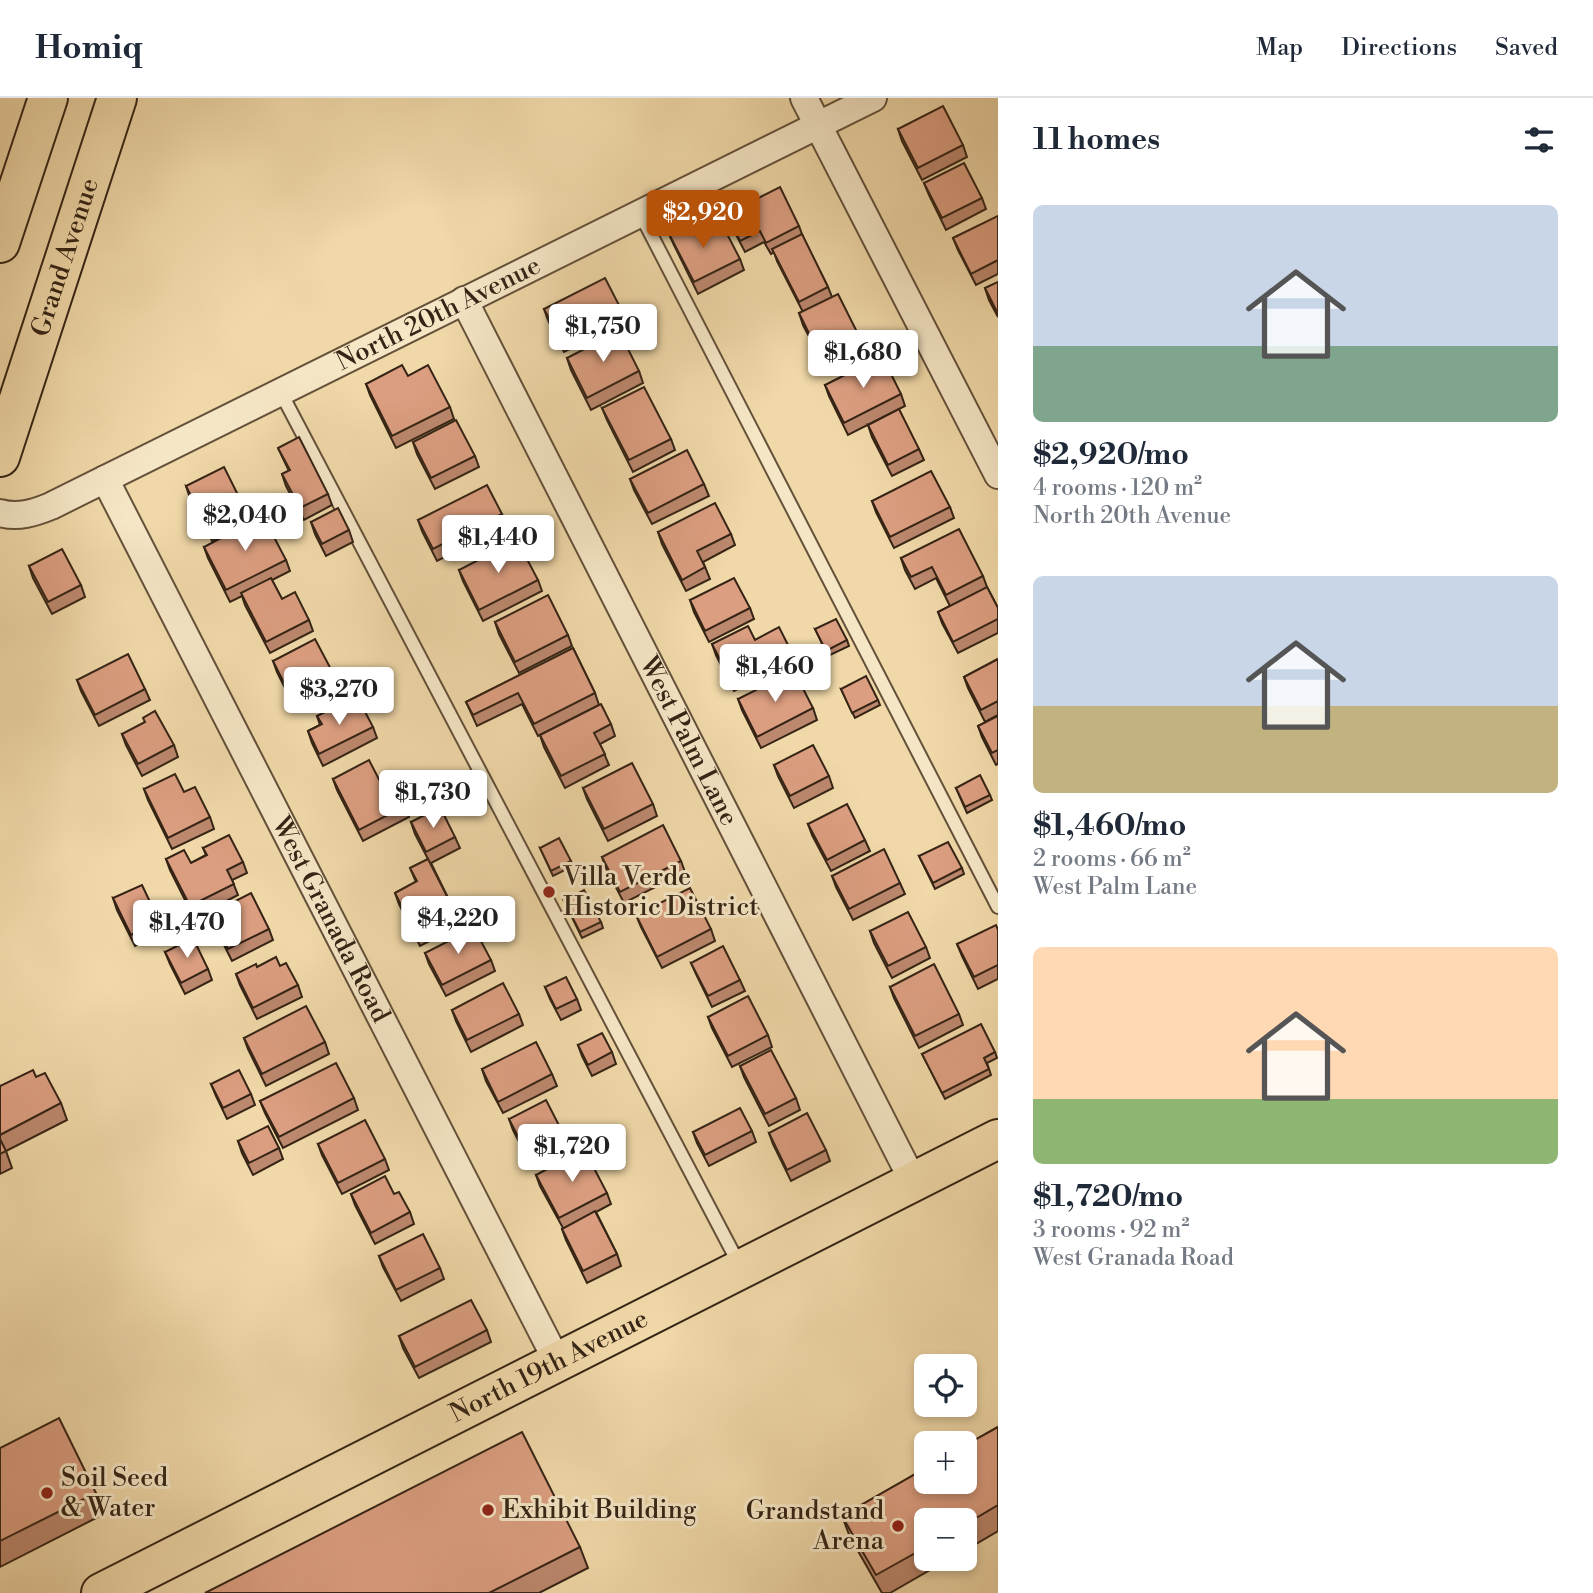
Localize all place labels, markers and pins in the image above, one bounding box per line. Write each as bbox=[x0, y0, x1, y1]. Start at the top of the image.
pin: $2,920 bbox=[646, 190, 760, 250]
pin: $1,750 bbox=[546, 304, 660, 364]
pin: $1,680 bbox=[806, 330, 920, 390]
pin: $2,040 bbox=[188, 494, 302, 553]
pin: $1,440 bbox=[441, 516, 555, 575]
pin: $1,460 bbox=[718, 644, 832, 704]
pin: $3,270 bbox=[282, 668, 396, 727]
pin: $1,730 bbox=[376, 770, 490, 830]
place label: Villa Verde Historic District bbox=[562, 861, 759, 923]
marker: Villa Verde Historic District bbox=[541, 884, 557, 900]
pin: $4,220 bbox=[401, 896, 515, 956]
pin: $1,470 bbox=[130, 900, 244, 960]
pin: $1,720 bbox=[515, 1124, 629, 1184]
place label: Soil Seed & Water bbox=[61, 1462, 168, 1524]
marker: Soil Seed & Water bbox=[39, 1485, 55, 1501]
place label: Exhibit Building bbox=[502, 1494, 697, 1526]
place label: Grandstand Arena bbox=[746, 1495, 885, 1557]
marker: Exhibit Building bbox=[480, 1502, 496, 1518]
marker: Grandstand Arena bbox=[890, 1518, 906, 1534]

